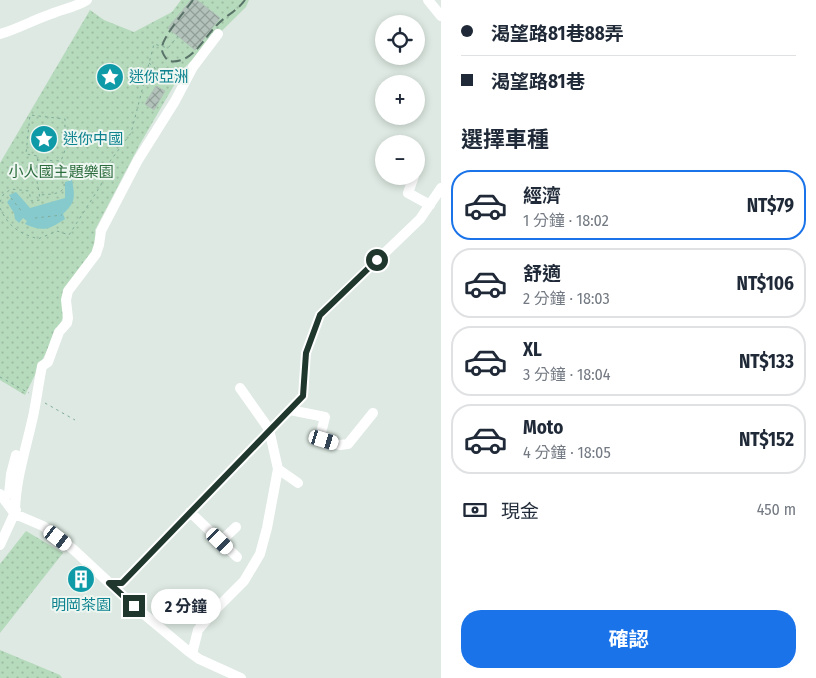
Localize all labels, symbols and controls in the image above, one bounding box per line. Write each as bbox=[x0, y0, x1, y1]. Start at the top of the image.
map controls bbox=[375, 15, 425, 185]
button: locate bbox=[375, 15, 425, 65]
text: 渴望路81巷88弄 bbox=[491, 22, 624, 45]
place icon: 迷你亞洲 bbox=[95, 62, 125, 92]
place label: 迷你亞洲 bbox=[129, 68, 189, 86]
text: 渴望路81巷 bbox=[491, 70, 585, 93]
button: + bbox=[375, 75, 425, 125]
place icon: 迷你中國 bbox=[29, 124, 59, 154]
text: 選擇車種 bbox=[461, 126, 549, 153]
place label: 迷你中國 bbox=[63, 130, 123, 148]
button: − bbox=[375, 135, 425, 185]
park label: 小人國主題樂園 bbox=[8, 163, 114, 181]
icon: car bbox=[463, 183, 508, 228]
text: 經濟 bbox=[523, 184, 561, 207]
text: NT$79 bbox=[747, 194, 794, 217]
text: 1 分鐘 · 18:02 bbox=[523, 211, 609, 230]
route start bbox=[366, 249, 388, 271]
icon: car bbox=[463, 261, 508, 306]
text: 舒適 bbox=[523, 262, 561, 285]
text: NT$106 bbox=[737, 272, 794, 295]
text: 2 分鐘 · 18:03 bbox=[523, 289, 610, 308]
text: XL bbox=[523, 338, 542, 361]
icon: car bbox=[463, 339, 508, 384]
text: NT$133 bbox=[739, 350, 794, 373]
text: 3 分鐘 · 18:04 bbox=[523, 365, 611, 384]
text: Moto bbox=[523, 416, 563, 439]
icon: car bbox=[463, 417, 508, 462]
car bbox=[307, 428, 340, 452]
text: NT$152 bbox=[739, 428, 794, 451]
text: 4 分鐘 · 18:05 bbox=[523, 443, 611, 462]
icon: cash bbox=[461, 496, 489, 524]
text: 現金 bbox=[501, 500, 539, 523]
text: 450 m bbox=[757, 500, 796, 519]
car bbox=[41, 523, 74, 553]
car bbox=[203, 525, 236, 557]
building icon: 明岡茶園 bbox=[66, 564, 96, 594]
callout: 2 分鐘 bbox=[152, 588, 222, 624]
route end bbox=[123, 595, 145, 617]
place label: 明岡茶園 bbox=[51, 596, 111, 614]
text: 2 分鐘 bbox=[165, 597, 207, 616]
button: 確認 bbox=[461, 610, 796, 668]

